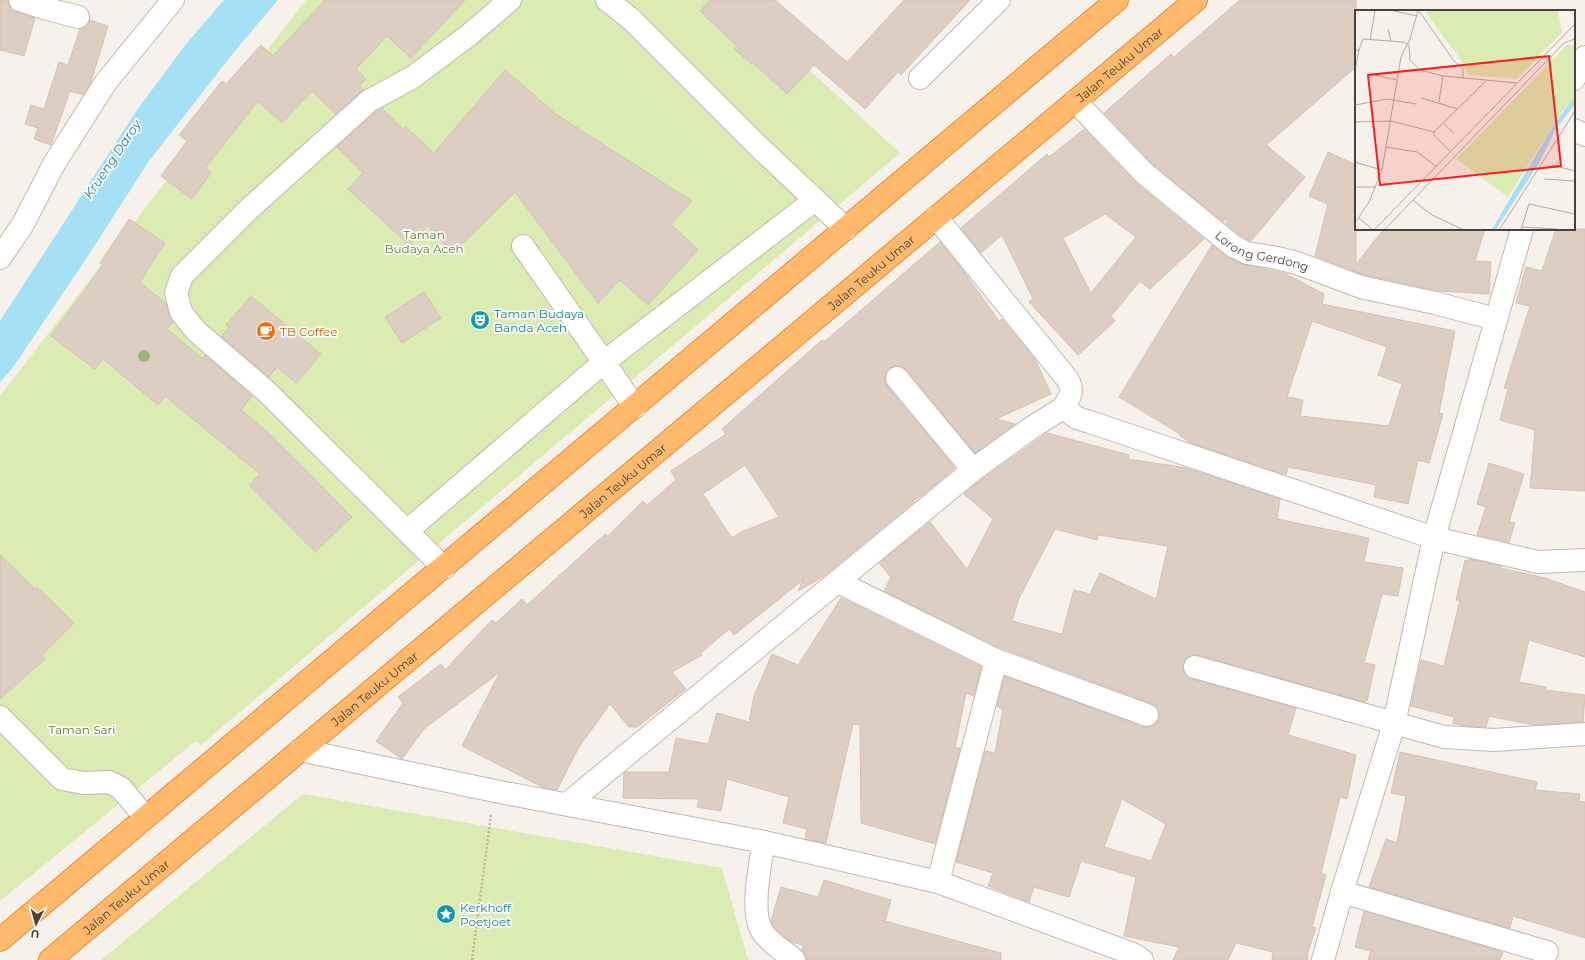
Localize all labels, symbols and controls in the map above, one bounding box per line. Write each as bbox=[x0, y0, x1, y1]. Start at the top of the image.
inset map bbox=[1355, 10, 1575, 230]
street label: Jalan Teuku Umar bbox=[1072, 23, 1166, 105]
water label: Krueng Daroy bbox=[80, 116, 145, 201]
park label: Taman Budaya Aceh bbox=[384, 227, 464, 256]
street label: Lorong Gerdong bbox=[1212, 227, 1311, 274]
street label: Jalan Teuku Umar bbox=[824, 231, 918, 314]
place label: Taman Budaya Banda Aceh bbox=[494, 306, 584, 335]
theatre icon: Taman Budaya Banda Aceh bbox=[469, 309, 491, 331]
cafe icon: TB Coffee bbox=[255, 320, 277, 342]
place label: TB Coffee bbox=[280, 324, 337, 339]
street label: Jalan Teuku Umar bbox=[575, 440, 669, 522]
street label: Jalan Teuku Umar bbox=[327, 648, 421, 730]
park label: Taman Sari bbox=[48, 722, 116, 737]
street label: Jalan Teuku Umar bbox=[79, 856, 173, 938]
place label: Kerkhoff Poetjoet bbox=[460, 900, 512, 929]
place icon: Kerkhoff Poetjoet bbox=[435, 903, 457, 925]
north arrow bbox=[16, 904, 56, 944]
text: U bbox=[30, 927, 40, 941]

